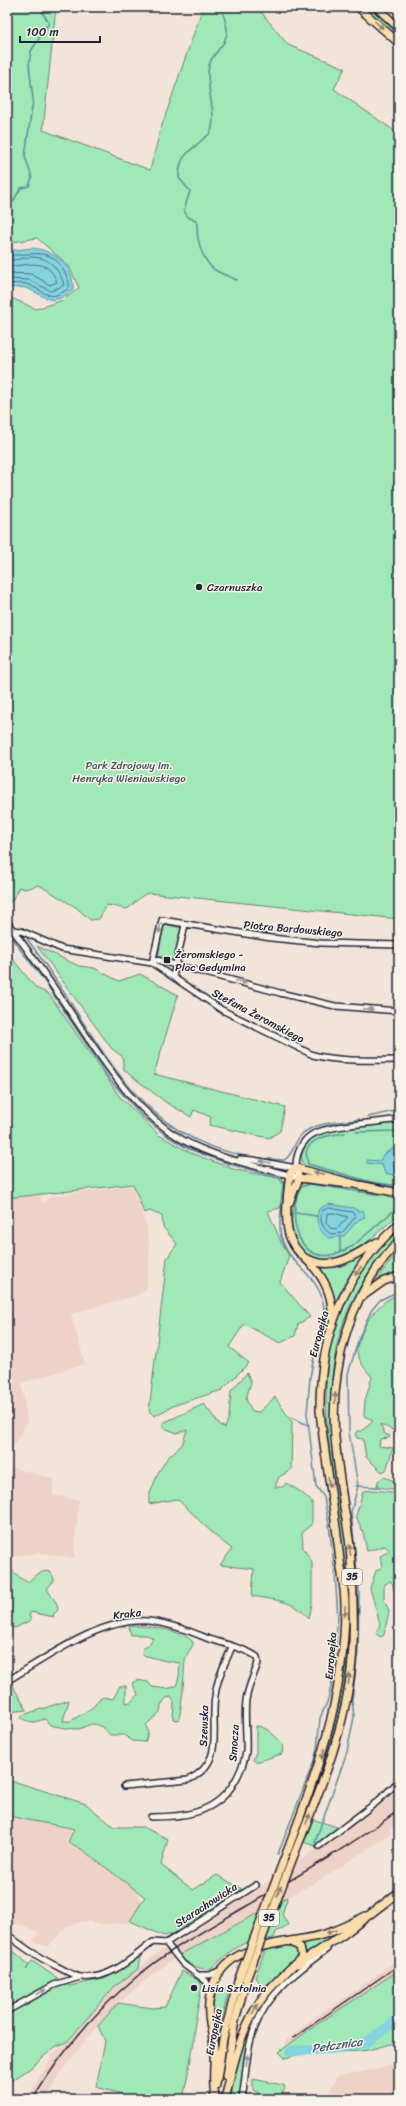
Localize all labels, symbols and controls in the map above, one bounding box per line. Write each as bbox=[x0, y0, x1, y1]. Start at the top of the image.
scale bar bbox=[20, 18, 100, 44]
one-way arrow bbox=[374, 20, 383, 29]
text: 100 m bbox=[26, 21, 59, 43]
place label: Czarnuszka bbox=[207, 578, 263, 597]
marker: Czarnuszka bbox=[194, 582, 204, 592]
park label: Park Zdrojowy im. Henryka Wieniawskiego bbox=[72, 756, 186, 788]
street label: Piotra Bardowskiego bbox=[243, 915, 344, 943]
one-way arrow bbox=[157, 921, 163, 934]
place label: Żeromskiego - Plac Gedymina bbox=[175, 945, 246, 977]
marker: Żeromskiego - Plac Gedymina bbox=[162, 955, 172, 965]
one-way arrow bbox=[235, 979, 247, 985]
street label: Stefana Żeromskiego bbox=[208, 984, 308, 1049]
one-way arrow bbox=[362, 1005, 374, 1012]
one-way arrow bbox=[259, 1159, 272, 1165]
one-way arrow bbox=[312, 1170, 325, 1176]
one-way arrow bbox=[354, 1266, 362, 1276]
street label: Europejka bbox=[304, 1308, 334, 1360]
one-way arrow bbox=[332, 1391, 338, 1404]
one-way arrow bbox=[326, 1475, 332, 1488]
one-way arrow bbox=[347, 1544, 353, 1556]
road number: 35 bbox=[342, 1569, 362, 1585]
street label: Kraka bbox=[112, 1603, 143, 1625]
one-way arrow bbox=[342, 1605, 348, 1618]
street label: Europejka bbox=[319, 1631, 343, 1681]
one-way arrow bbox=[346, 1673, 352, 1685]
street label: Szewska bbox=[194, 1705, 214, 1747]
street label: Smocza bbox=[223, 1723, 245, 1762]
one-way arrow bbox=[320, 1748, 326, 1760]
one-way arrow bbox=[306, 1813, 312, 1825]
street label: Starachowicka bbox=[171, 1877, 242, 1932]
one-way arrow bbox=[277, 1885, 283, 1897]
road number: 35 bbox=[259, 1910, 279, 1926]
one-way arrow bbox=[324, 1929, 336, 1935]
place label: Lisia Sztolnia bbox=[202, 1979, 267, 1998]
marker: Lisia Sztolnia bbox=[189, 1983, 199, 1993]
one-way arrow bbox=[35, 1989, 47, 1995]
one-way arrow bbox=[251, 2004, 259, 2014]
street label: Europejka bbox=[200, 2006, 228, 2057]
water label: Pełcznica bbox=[310, 2030, 365, 2059]
one-way arrow bbox=[244, 2054, 250, 2066]

